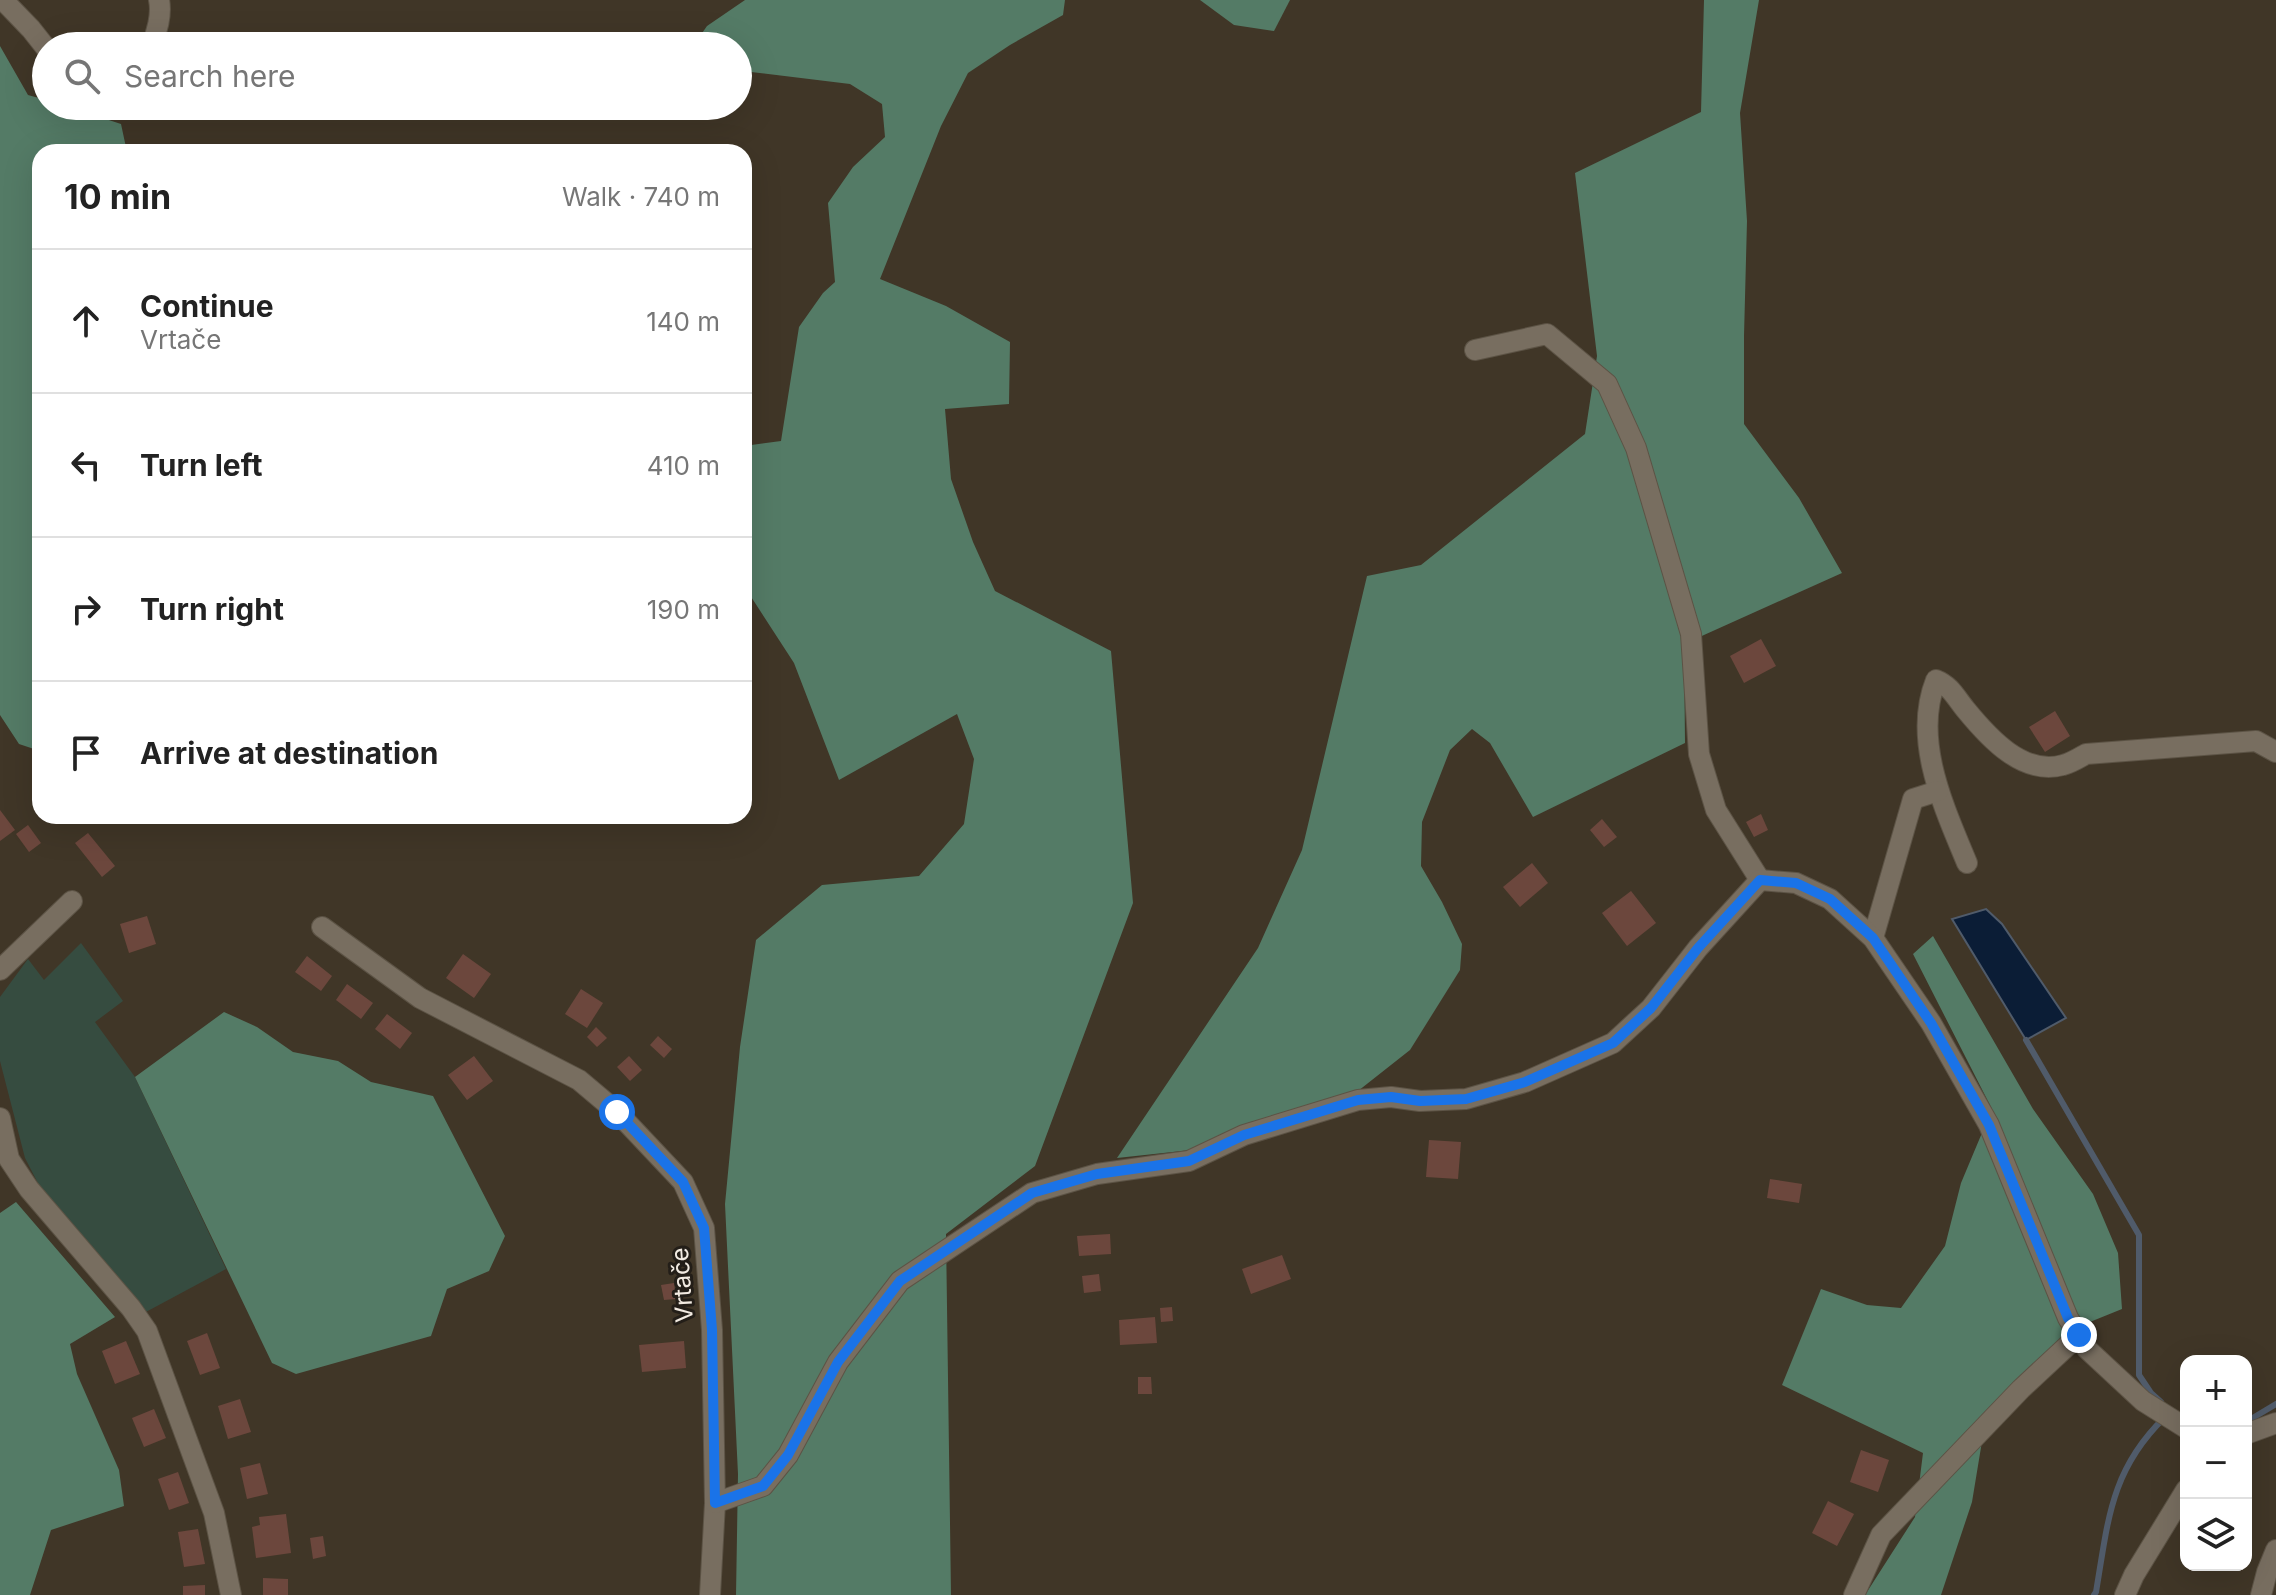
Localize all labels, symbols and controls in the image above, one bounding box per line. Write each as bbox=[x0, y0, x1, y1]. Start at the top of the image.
search box bbox=[32, 32, 752, 120]
icon: search bbox=[60, 54, 104, 98]
text: Search here bbox=[124, 58, 296, 94]
text: 10 min bbox=[64, 176, 171, 217]
text: Walk · 740 m bbox=[562, 181, 720, 212]
text: Continue bbox=[140, 288, 274, 324]
icon: ahead bbox=[64, 299, 108, 343]
text: 140 m bbox=[646, 306, 720, 337]
text: Vrtače bbox=[140, 324, 221, 355]
icon: left bbox=[64, 443, 108, 487]
text: Turn left bbox=[140, 447, 262, 483]
text: 410 m bbox=[647, 450, 720, 481]
icon: right bbox=[64, 587, 108, 631]
text: Turn right bbox=[140, 591, 284, 627]
text: 190 m bbox=[647, 594, 720, 625]
icon: arrive bbox=[64, 731, 108, 775]
text: Arrive at destination bbox=[140, 735, 438, 771]
route start bbox=[599, 1094, 635, 1130]
street label: Vrtače bbox=[665, 1247, 699, 1323]
route end bbox=[2061, 1317, 2097, 1353]
map controls bbox=[2180, 1355, 2252, 1571]
button: + bbox=[2180, 1355, 2252, 1427]
button: − bbox=[2180, 1427, 2252, 1499]
button: layers bbox=[2180, 1499, 2252, 1571]

